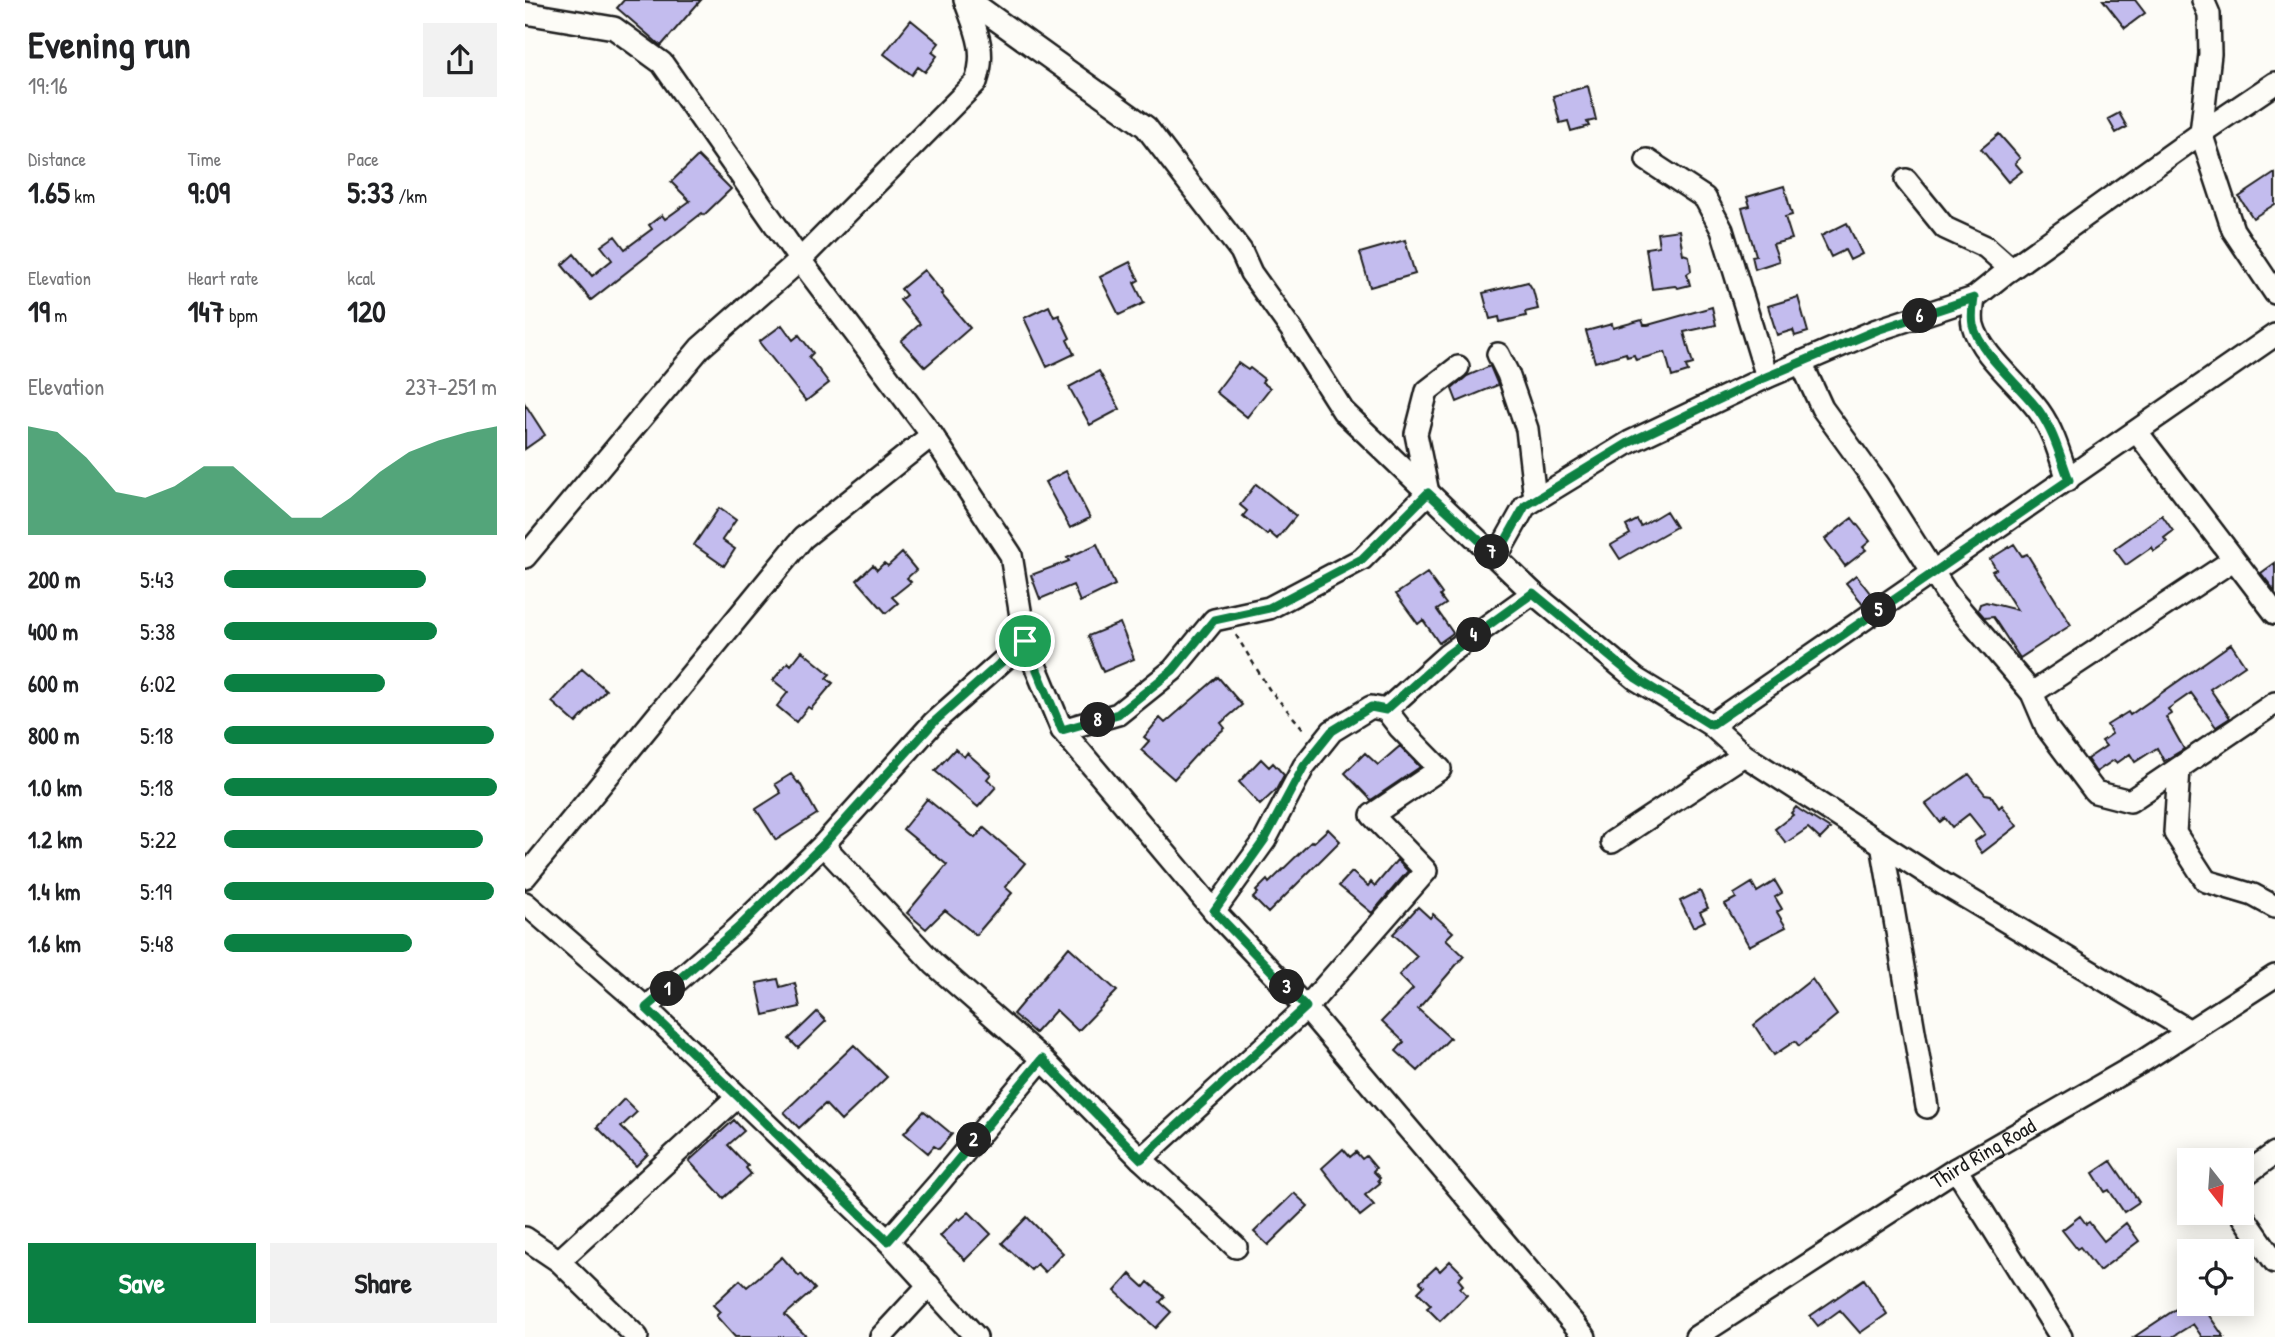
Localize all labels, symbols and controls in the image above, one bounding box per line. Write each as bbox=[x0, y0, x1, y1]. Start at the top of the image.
text: Evening run bbox=[28, 18, 191, 70]
button: share bbox=[423, 23, 497, 97]
text: 19:16 bbox=[28, 70, 68, 101]
text: Distance bbox=[28, 146, 86, 172]
text: Time bbox=[188, 146, 221, 172]
text: Pace bbox=[347, 146, 379, 172]
text: 1.65 bbox=[28, 172, 70, 212]
text: 9:09 bbox=[188, 172, 230, 212]
text: 5:33 bbox=[347, 172, 394, 212]
text: km bbox=[70, 183, 95, 209]
text: /km bbox=[394, 183, 427, 209]
text: Elevation bbox=[28, 265, 91, 291]
text: Heart rate bbox=[188, 265, 259, 291]
text: kcal bbox=[347, 265, 375, 291]
text: 19 bbox=[28, 291, 50, 331]
text: 147 bbox=[188, 291, 225, 331]
text: 120 bbox=[347, 291, 386, 331]
pin: 6 bbox=[1903, 298, 1937, 334]
text: m bbox=[50, 302, 67, 328]
text: bpm bbox=[225, 302, 258, 328]
text: 6 bbox=[1916, 302, 1923, 328]
text: Elevation bbox=[28, 371, 104, 402]
text: 237–251 m bbox=[405, 371, 497, 402]
pin: 7 bbox=[1475, 534, 1509, 570]
text: 7 bbox=[1487, 538, 1496, 564]
text: 200 m bbox=[28, 564, 80, 595]
text: 5:43 bbox=[140, 564, 174, 595]
pin: 5 bbox=[1861, 592, 1897, 628]
text: 5 bbox=[1874, 596, 1883, 622]
pin bbox=[995, 611, 1055, 671]
text: 400 m bbox=[28, 616, 78, 647]
text: 5:38 bbox=[140, 616, 175, 647]
pin: 4 bbox=[1457, 618, 1492, 652]
text: 4 bbox=[1470, 621, 1477, 647]
icon: arrive bbox=[1006, 622, 1044, 660]
text: 600 m bbox=[28, 668, 79, 699]
text: 6:02 bbox=[140, 668, 176, 699]
pin: 8 bbox=[1081, 702, 1115, 738]
text: 8 bbox=[1093, 706, 1102, 732]
text: 800 m bbox=[28, 720, 80, 751]
text: 5:18 bbox=[140, 720, 173, 751]
text: 1.0 km bbox=[28, 772, 82, 803]
text: 5:18 bbox=[140, 772, 173, 803]
text: 1.2 km bbox=[28, 824, 83, 855]
text: 5:22 bbox=[140, 824, 177, 855]
text: 1.4 km bbox=[28, 876, 80, 907]
text: 5:19 bbox=[140, 876, 172, 907]
text: 1.6 km bbox=[28, 928, 81, 959]
text: 5:48 bbox=[140, 928, 174, 959]
pin: 3 bbox=[1269, 970, 1305, 1004]
pin: 1 bbox=[650, 972, 685, 1006]
text: 3 bbox=[1282, 973, 1291, 999]
text: 1 bbox=[664, 975, 671, 1001]
street label: Third Ring Road bbox=[1925, 1111, 2041, 1195]
pin: 2 bbox=[957, 1122, 991, 1158]
text: 2 bbox=[969, 1126, 978, 1152]
north arrow bbox=[2177, 1148, 2254, 1225]
map controls bbox=[2177, 1148, 2254, 1316]
button: locate bbox=[2177, 1239, 2254, 1316]
button: Save bbox=[28, 1243, 256, 1323]
button: Share bbox=[270, 1243, 497, 1323]

